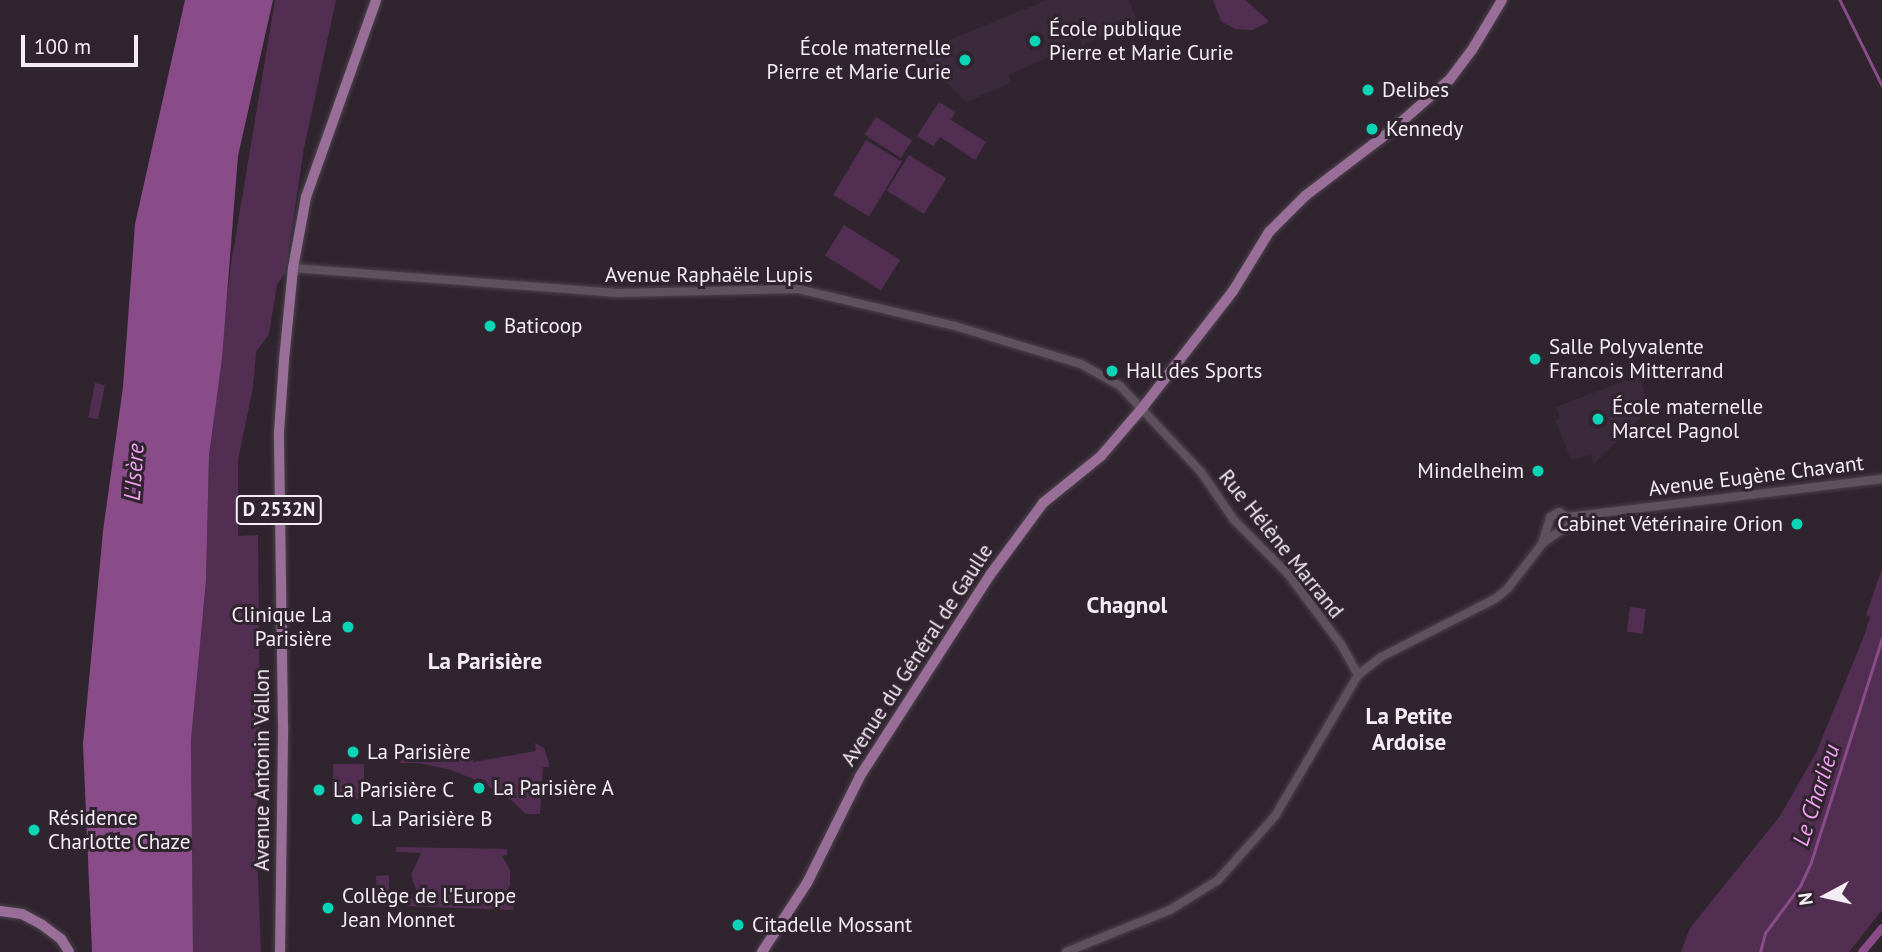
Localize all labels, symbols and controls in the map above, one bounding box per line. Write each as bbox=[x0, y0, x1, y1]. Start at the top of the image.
place label: École publique Pierre et Marie Curie bbox=[1049, 16, 1233, 66]
scale bar bbox=[24, 21, 142, 65]
text: 100 m bbox=[34, 33, 91, 60]
marker: École publique Pierre et Marie Curie bbox=[1027, 33, 1043, 49]
place label: École maternelle Pierre et Marie Curie bbox=[767, 35, 951, 85]
marker: École maternelle Pierre et Marie Curie bbox=[957, 52, 973, 68]
place label: Delibes bbox=[1382, 77, 1449, 103]
marker: Delibes bbox=[1360, 82, 1376, 98]
place label: Kennedy bbox=[1386, 116, 1463, 142]
marker: Kennedy bbox=[1364, 121, 1380, 137]
street label: Avenue Raphaële Lupis bbox=[605, 262, 813, 288]
place label: Baticoop bbox=[504, 313, 582, 339]
marker: Baticoop bbox=[482, 318, 498, 334]
place label: Salle Polyvalente Francois Mitterrand bbox=[1549, 334, 1724, 384]
marker: Salle Polyvalente Francois Mitterrand bbox=[1527, 351, 1543, 367]
place label: Hall des Sports bbox=[1126, 358, 1262, 384]
marker: Hall des Sports bbox=[1104, 363, 1120, 379]
place label: École maternelle Marcel Pagnol bbox=[1612, 394, 1763, 444]
marker: École maternelle Marcel Pagnol bbox=[1590, 411, 1606, 427]
water label: L'Isère bbox=[118, 442, 150, 502]
street label: Avenue Eugène Chavant bbox=[1647, 450, 1865, 502]
place label: Mindelheim bbox=[1417, 458, 1524, 484]
marker: Mindelheim bbox=[1530, 463, 1546, 479]
street label: Rue Hélène Marrand bbox=[1213, 465, 1349, 623]
road number: D 2532N bbox=[235, 495, 323, 526]
place label: Cabinet Vétérinaire Orion bbox=[1557, 511, 1783, 537]
marker: Cabinet Vétérinaire Orion bbox=[1789, 516, 1805, 532]
street label: Avenue du Général de Gaulle bbox=[836, 539, 998, 771]
district label: Chagnol bbox=[1087, 591, 1167, 619]
place label: Clinique La Parisière bbox=[231, 602, 332, 652]
marker: Clinique La Parisière bbox=[338, 617, 358, 637]
district label: La Parisière bbox=[428, 647, 542, 675]
street label: Avenue Antonin Vallon bbox=[249, 668, 275, 872]
district label: La Petite Ardoise bbox=[1366, 702, 1452, 756]
place label: La Parisière bbox=[367, 739, 471, 765]
water label: Le Charlieu bbox=[1787, 741, 1845, 849]
marker: La Parisière bbox=[345, 744, 361, 760]
place label: La Parisière A bbox=[493, 775, 614, 801]
place label: La Parisière C bbox=[333, 777, 454, 803]
marker: La Parisière A bbox=[471, 780, 487, 796]
marker: La Parisière C bbox=[311, 782, 327, 798]
place label: Résidence Charlotte Chaze bbox=[48, 805, 190, 855]
place label: La Parisière B bbox=[371, 806, 492, 832]
marker: La Parisière B bbox=[349, 811, 365, 827]
marker: Résidence Charlotte Chaze bbox=[26, 822, 42, 838]
north arrow bbox=[1791, 861, 1861, 931]
place label: Collège de l'Europe Jean Monnet bbox=[342, 883, 516, 933]
text: N bbox=[1792, 891, 1818, 907]
marker: Collège de l'Europe Jean Monnet bbox=[320, 900, 336, 916]
place label: Citadelle Mossant bbox=[752, 912, 912, 938]
marker: Citadelle Mossant bbox=[730, 917, 746, 933]

